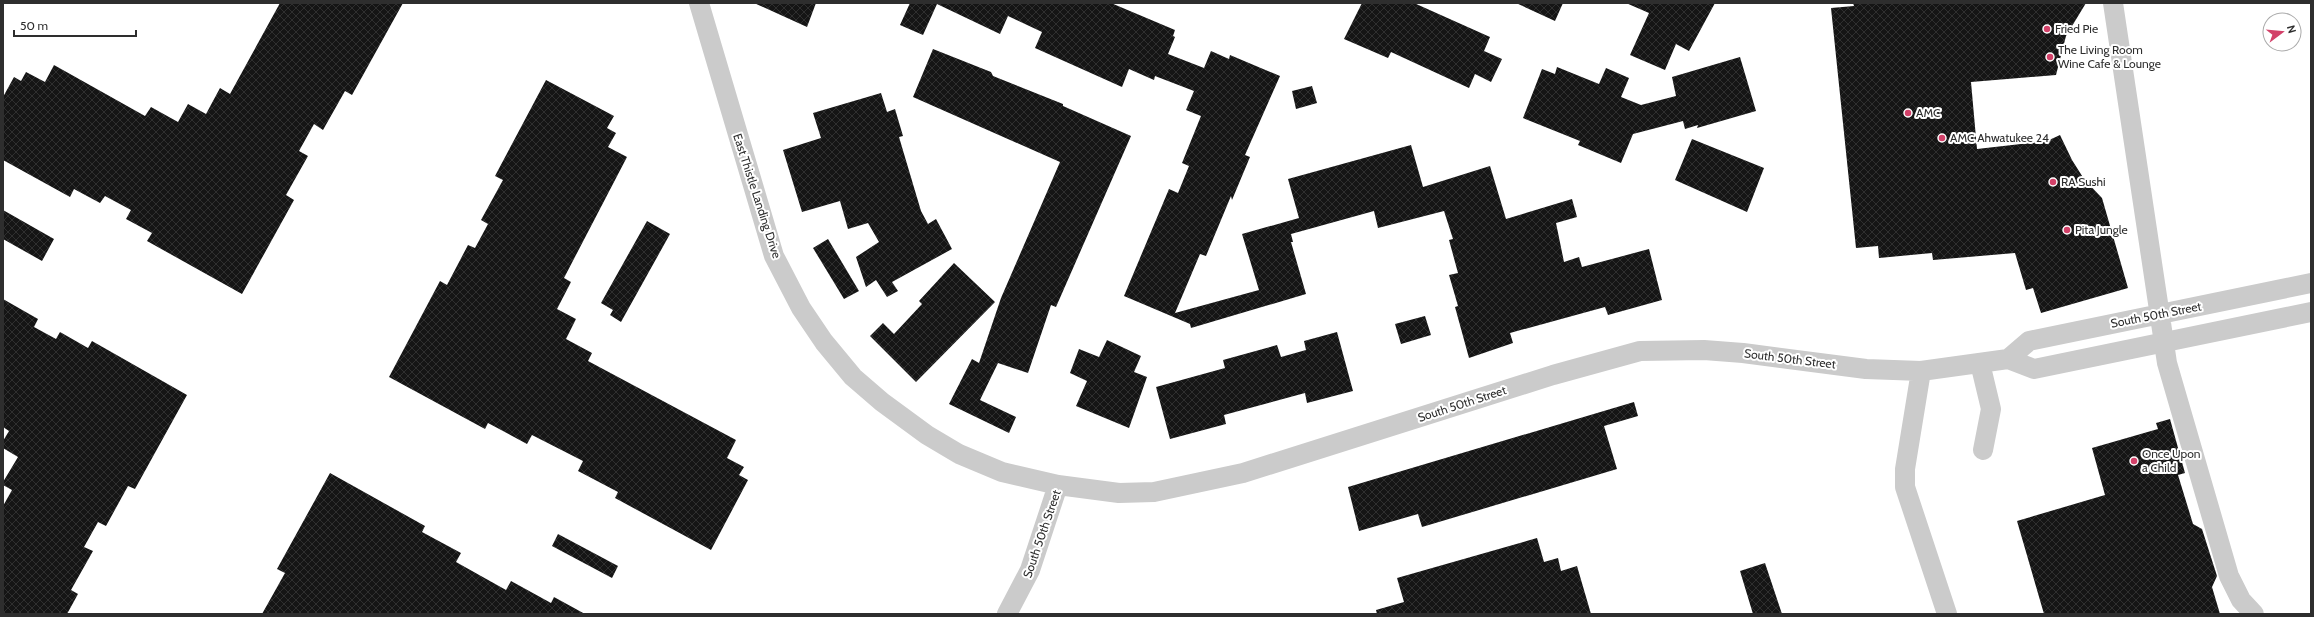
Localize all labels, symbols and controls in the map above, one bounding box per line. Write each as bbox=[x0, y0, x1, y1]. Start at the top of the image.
scale bar bbox=[14, 12, 136, 38]
north arrow bbox=[2262, 12, 2302, 52]
text: 50 m bbox=[20, 18, 48, 33]
place label: Fried Pie bbox=[2055, 21, 2098, 36]
marker: Fried Pie bbox=[2042, 24, 2052, 34]
text: N bbox=[2284, 24, 2299, 35]
place label: The Living Room Wine Cafe & Lounge bbox=[2058, 42, 2161, 71]
marker: The Living Room Wine Cafe & Lounge bbox=[2045, 52, 2055, 62]
place label: AMC bbox=[1916, 105, 1940, 120]
marker: AMC bbox=[1903, 108, 1913, 118]
place label: AMC Ahwatukee 24 bbox=[1950, 130, 2049, 145]
street label: East Thistle Landing Drive bbox=[730, 132, 785, 260]
marker: AMC Ahwatukee 24 bbox=[1937, 133, 1947, 143]
place label: RA Sushi bbox=[2061, 174, 2106, 189]
marker: RA Sushi bbox=[2048, 177, 2058, 187]
place label: Pita Jungle bbox=[2075, 222, 2128, 237]
marker: Pita Jungle bbox=[2062, 225, 2072, 235]
street label: South 50th Street bbox=[2109, 298, 2203, 331]
street label: South 50th Street bbox=[1743, 345, 1837, 372]
street label: South 50th Street bbox=[1416, 382, 1508, 425]
place label: Once Upon a Child bbox=[2142, 446, 2201, 475]
marker: Once Upon a Child bbox=[2129, 456, 2139, 466]
street label: South 50th Street bbox=[1019, 488, 1064, 580]

